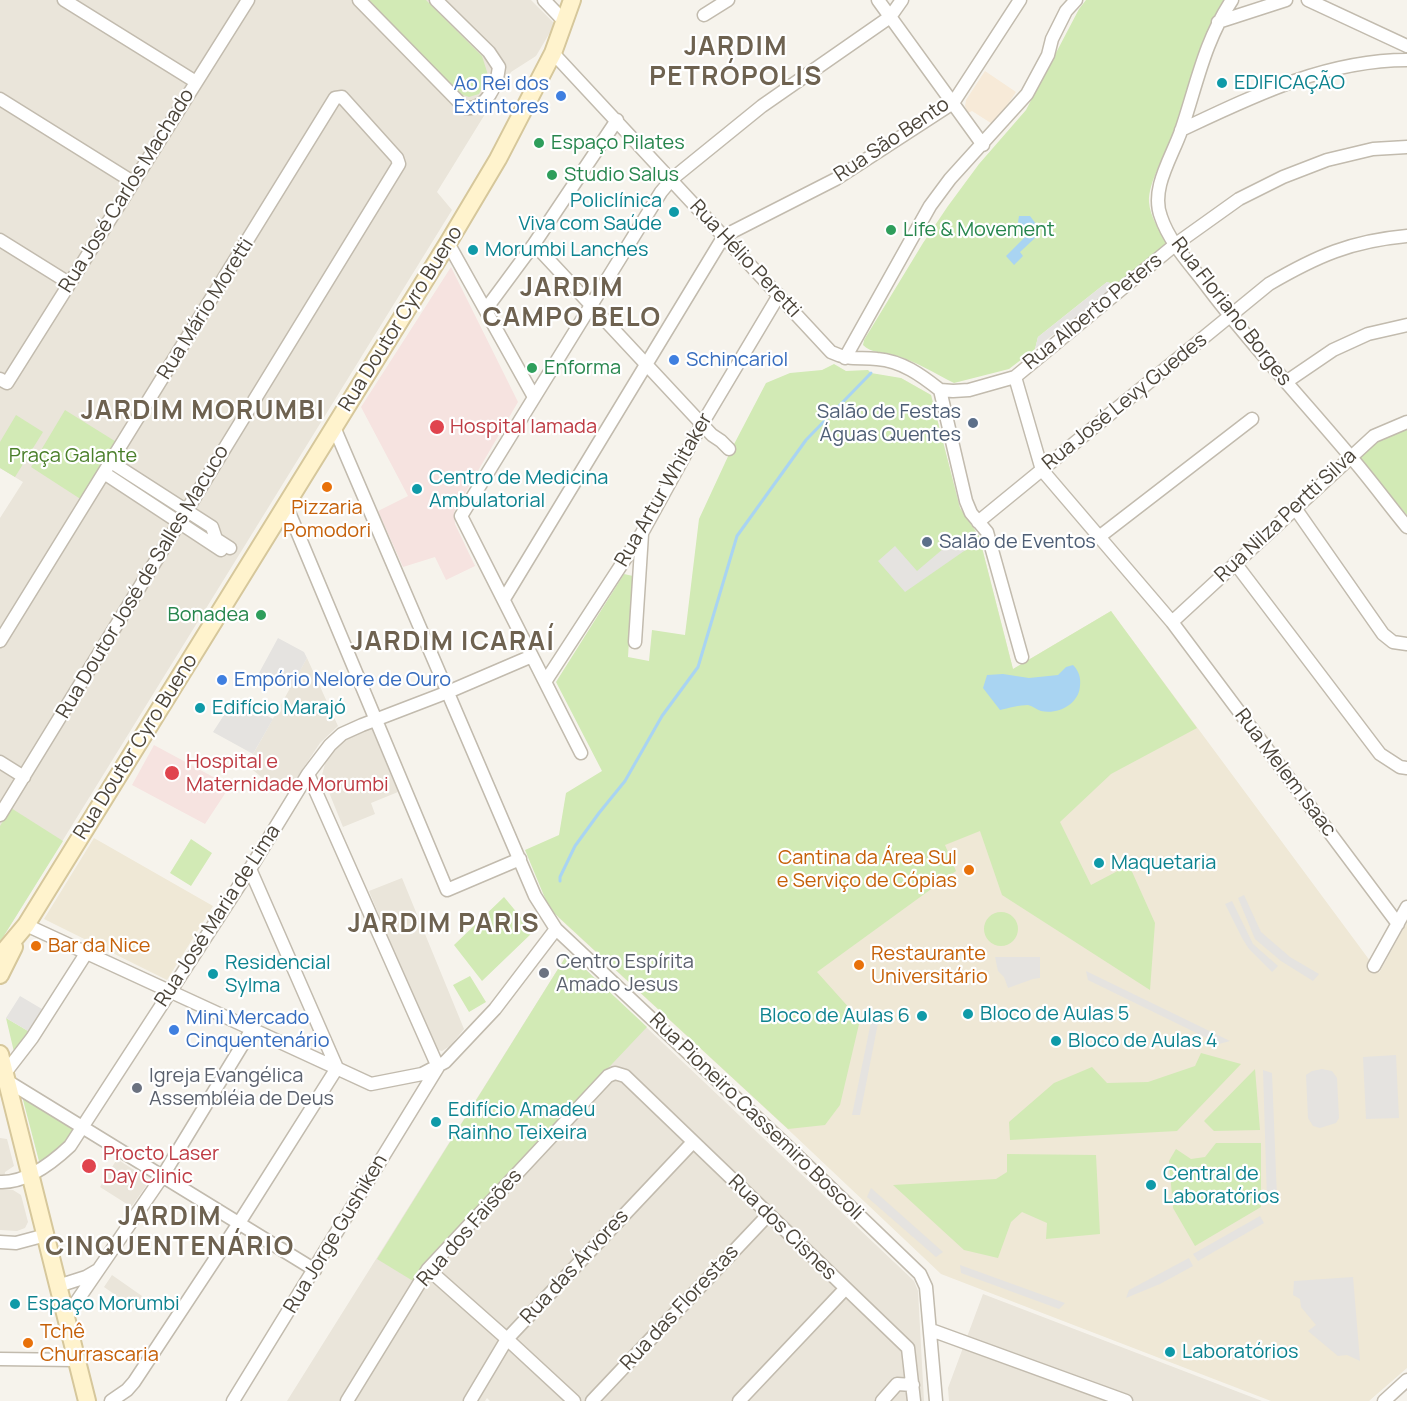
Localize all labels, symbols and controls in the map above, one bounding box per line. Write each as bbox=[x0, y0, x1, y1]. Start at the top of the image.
district label: JARDIM PETRÓPOLIS bbox=[649, 32, 823, 94]
place label: EDIFICAÇÃO bbox=[1234, 71, 1345, 95]
place label: Ao Rei dos Extintores bbox=[453, 72, 549, 119]
marker: EDIFICAÇÃO bbox=[1215, 76, 1229, 90]
street label: Rua José Carlos Machado bbox=[54, 85, 200, 297]
marker: Ao Rei dos Extintores bbox=[554, 89, 568, 103]
street label: Rua São Bento bbox=[830, 93, 954, 187]
place label: Espaço Pilates bbox=[551, 131, 685, 155]
marker: Espaço Pilates bbox=[532, 136, 546, 150]
place label: Studio Salus bbox=[564, 163, 679, 187]
marker: Studio Salus bbox=[545, 168, 559, 182]
place label: Policlínica Viva com Saúde bbox=[519, 189, 662, 236]
street label: Rua Hélio Peretti bbox=[684, 195, 806, 323]
marker: Policlínica Viva com Saúde bbox=[667, 205, 681, 219]
place label: Life & Movement bbox=[903, 218, 1055, 242]
street label: Rua Doutor Cyro Bueno bbox=[334, 222, 468, 416]
marker: Life & Movement bbox=[884, 223, 898, 237]
street label: Rua Floriano Borges bbox=[1166, 233, 1296, 391]
street label: Rua Mário Moretti bbox=[153, 234, 259, 384]
place label: Morumbi Lanches bbox=[485, 238, 648, 262]
marker: Morumbi Lanches bbox=[466, 243, 480, 257]
street label: Rua Alberto Peters bbox=[1019, 249, 1167, 375]
district label: JARDIM CAMPO BELO bbox=[482, 273, 662, 334]
street label: Rua José Levy Guedes bbox=[1038, 328, 1212, 476]
place label: Schincariol bbox=[686, 348, 788, 372]
marker: Schincariol bbox=[667, 353, 681, 367]
place label: Enforma bbox=[544, 356, 621, 380]
marker: Enforma bbox=[525, 361, 539, 375]
district label: JARDIM MORUMBI bbox=[81, 396, 325, 428]
place label: Salão de Festas Águas Quentes bbox=[817, 400, 961, 447]
street label: Rua Artur Whitaker bbox=[610, 409, 718, 571]
place label: Hospital Iamada bbox=[450, 415, 597, 439]
marker: Salão de Festas Águas Quentes bbox=[966, 416, 980, 430]
marker: Hospital Iamada bbox=[428, 418, 446, 436]
street label: Rua Doutor José de Salles Macuco bbox=[52, 441, 234, 723]
park label: Praça Galante bbox=[9, 444, 137, 468]
street label: Rua Nilza Pertti Silva bbox=[1210, 444, 1362, 588]
place label: Centro de Medicina Ambulatorial bbox=[429, 466, 608, 513]
marker: Pizzaria Pomodori bbox=[320, 480, 334, 494]
marker: Centro de Medicina Ambulatorial bbox=[410, 482, 424, 496]
place label: Pizzaria Pomodori bbox=[283, 496, 371, 543]
place label: Salão de Eventos bbox=[939, 530, 1096, 554]
marker: Salão de Eventos bbox=[920, 535, 934, 549]
place label: Bonadea bbox=[167, 603, 249, 627]
marker: Bonadea bbox=[254, 608, 268, 622]
district label: JARDIM ICARAÍ bbox=[351, 627, 555, 659]
street label: Rua Doutor Cyro Bueno bbox=[69, 650, 203, 844]
place label: Empório Nelore de Ouro bbox=[234, 668, 451, 692]
marker: Empório Nelore de Ouro bbox=[215, 673, 229, 687]
place label: Edifício Marajó bbox=[212, 696, 346, 720]
marker: Edifício Marajó bbox=[193, 701, 207, 715]
street label: Rua Melem Isaac bbox=[1229, 704, 1341, 842]
place label: Hospital e Maternidade Morumbi bbox=[186, 750, 389, 797]
marker: Hospital e Maternidade Morumbi bbox=[163, 764, 181, 782]
street label: Rua José Maria de Lima bbox=[150, 820, 286, 1012]
place label: Cantina da Área Sul e Serviço de Cópias bbox=[777, 846, 957, 893]
place label: Maquetaria bbox=[1111, 851, 1216, 875]
marker: Maquetaria bbox=[1092, 856, 1106, 870]
marker: Cantina da Área Sul e Serviço de Cópias bbox=[962, 863, 976, 877]
district label: JARDIM PARIS bbox=[348, 909, 540, 941]
place label: Bar da Nice bbox=[48, 934, 150, 958]
marker: Bar da Nice bbox=[29, 939, 43, 953]
place label: Restaurante Universitário bbox=[871, 942, 988, 989]
place label: Centro Espírita Amado Jesus bbox=[556, 950, 694, 997]
place label: Residencial Sylma bbox=[225, 951, 331, 998]
marker: Restaurante Universitário bbox=[852, 958, 866, 972]
marker: Centro Espírita Amado Jesus bbox=[537, 966, 551, 980]
marker: Residencial Sylma bbox=[206, 967, 220, 981]
place label: Bloco de Aulas 5 bbox=[980, 1002, 1129, 1026]
place label: Bloco de Aulas 6 bbox=[760, 1004, 910, 1028]
place label: Mini Mercado Cinquentenário bbox=[186, 1006, 330, 1053]
marker: Bloco de Aulas 5 bbox=[961, 1007, 975, 1021]
street label: Rua Pioneiro Cassemiro Boscoli bbox=[644, 1008, 868, 1226]
marker: Bloco de Aulas 6 bbox=[915, 1009, 929, 1023]
marker: Mini Mercado Cinquentenário bbox=[167, 1023, 181, 1037]
place label: Bloco de Aulas 4 bbox=[1068, 1029, 1218, 1053]
marker: Bloco de Aulas 4 bbox=[1049, 1034, 1063, 1048]
place label: Igreja Evangélica Assembléia de Deus bbox=[149, 1064, 334, 1111]
marker: Igreja Evangélica Assembléia de Deus bbox=[130, 1081, 144, 1095]
place label: Edifício Amadeu Rainho Teixeira bbox=[448, 1098, 595, 1145]
marker: Edifício Amadeu Rainho Teixeira bbox=[429, 1115, 443, 1129]
place label: Procto Laser Day Clinic bbox=[103, 1142, 219, 1189]
street label: Rua Jorge Gushiken bbox=[279, 1150, 393, 1318]
marker: Procto Laser Day Clinic bbox=[80, 1157, 98, 1175]
place label: Central de Laboratórios bbox=[1163, 1162, 1279, 1209]
street label: Rua dos Faisões bbox=[413, 1164, 527, 1292]
street label: Rua dos Cisnes bbox=[723, 1170, 841, 1286]
marker: Central de Laboratórios bbox=[1144, 1178, 1158, 1192]
district label: JARDIM CINQUENTENÁRIO bbox=[45, 1202, 295, 1264]
street label: Rua das Árvores bbox=[516, 1205, 634, 1329]
street label: Rua das Florestas bbox=[616, 1240, 744, 1376]
place label: Espaço Morumbi bbox=[27, 1292, 180, 1316]
marker: Espaço Morumbi bbox=[8, 1297, 22, 1311]
place label: Tchê Churrascaria bbox=[40, 1320, 159, 1367]
marker: Tchê Churrascaria bbox=[21, 1336, 35, 1350]
place label: Laboratórios bbox=[1182, 1340, 1298, 1364]
marker: Laboratórios bbox=[1163, 1345, 1177, 1359]

